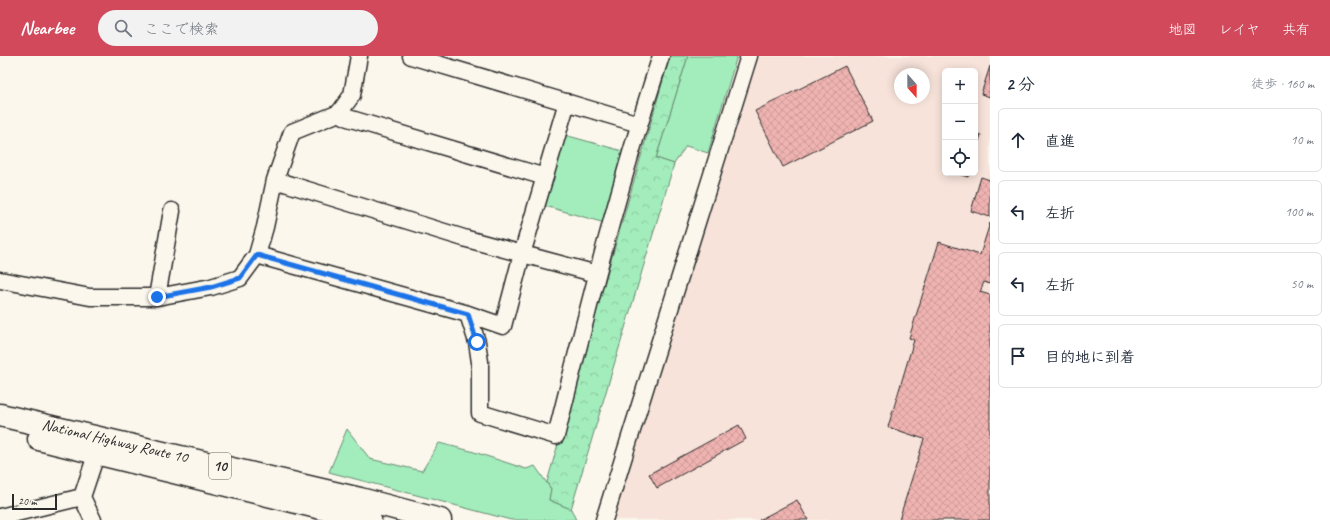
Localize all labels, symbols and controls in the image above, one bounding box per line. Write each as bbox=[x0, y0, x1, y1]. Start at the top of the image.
search box bbox=[98, 10, 378, 46]
text: Nearbee bbox=[20, 16, 74, 40]
icon: search bbox=[112, 17, 134, 39]
text: ここで検索 bbox=[144, 20, 219, 39]
text: 地図 bbox=[1169, 21, 1197, 38]
text: レイヤ bbox=[1219, 21, 1260, 38]
text: 共有 bbox=[1282, 21, 1310, 38]
north arrow bbox=[894, 68, 930, 104]
map controls bbox=[942, 68, 978, 176]
button: + bbox=[942, 68, 978, 104]
text: 2 分 bbox=[1006, 74, 1035, 95]
text: 徒歩 · 160 m bbox=[1251, 76, 1314, 92]
button: − bbox=[942, 104, 978, 140]
icon: ahead bbox=[1007, 129, 1029, 151]
text: 直進 bbox=[1045, 132, 1075, 151]
text: 10 m bbox=[1291, 132, 1313, 148]
button: locate bbox=[942, 140, 978, 176]
icon: left bbox=[1007, 201, 1029, 223]
text: 左折 bbox=[1045, 204, 1075, 223]
text: 100 m bbox=[1285, 204, 1313, 220]
icon: left bbox=[1007, 273, 1029, 295]
text: 左折 bbox=[1045, 276, 1075, 295]
text: 50 m bbox=[1291, 276, 1313, 292]
route end bbox=[148, 288, 166, 306]
route start bbox=[468, 333, 486, 351]
icon: arrive bbox=[1007, 345, 1029, 367]
text: 目的地に到着 bbox=[1045, 348, 1135, 367]
street label: National Highway Route 10 bbox=[40, 414, 192, 468]
road number: 10 bbox=[209, 453, 231, 479]
scale bar bbox=[12, 492, 57, 511]
text: 20 m bbox=[18, 494, 37, 508]

